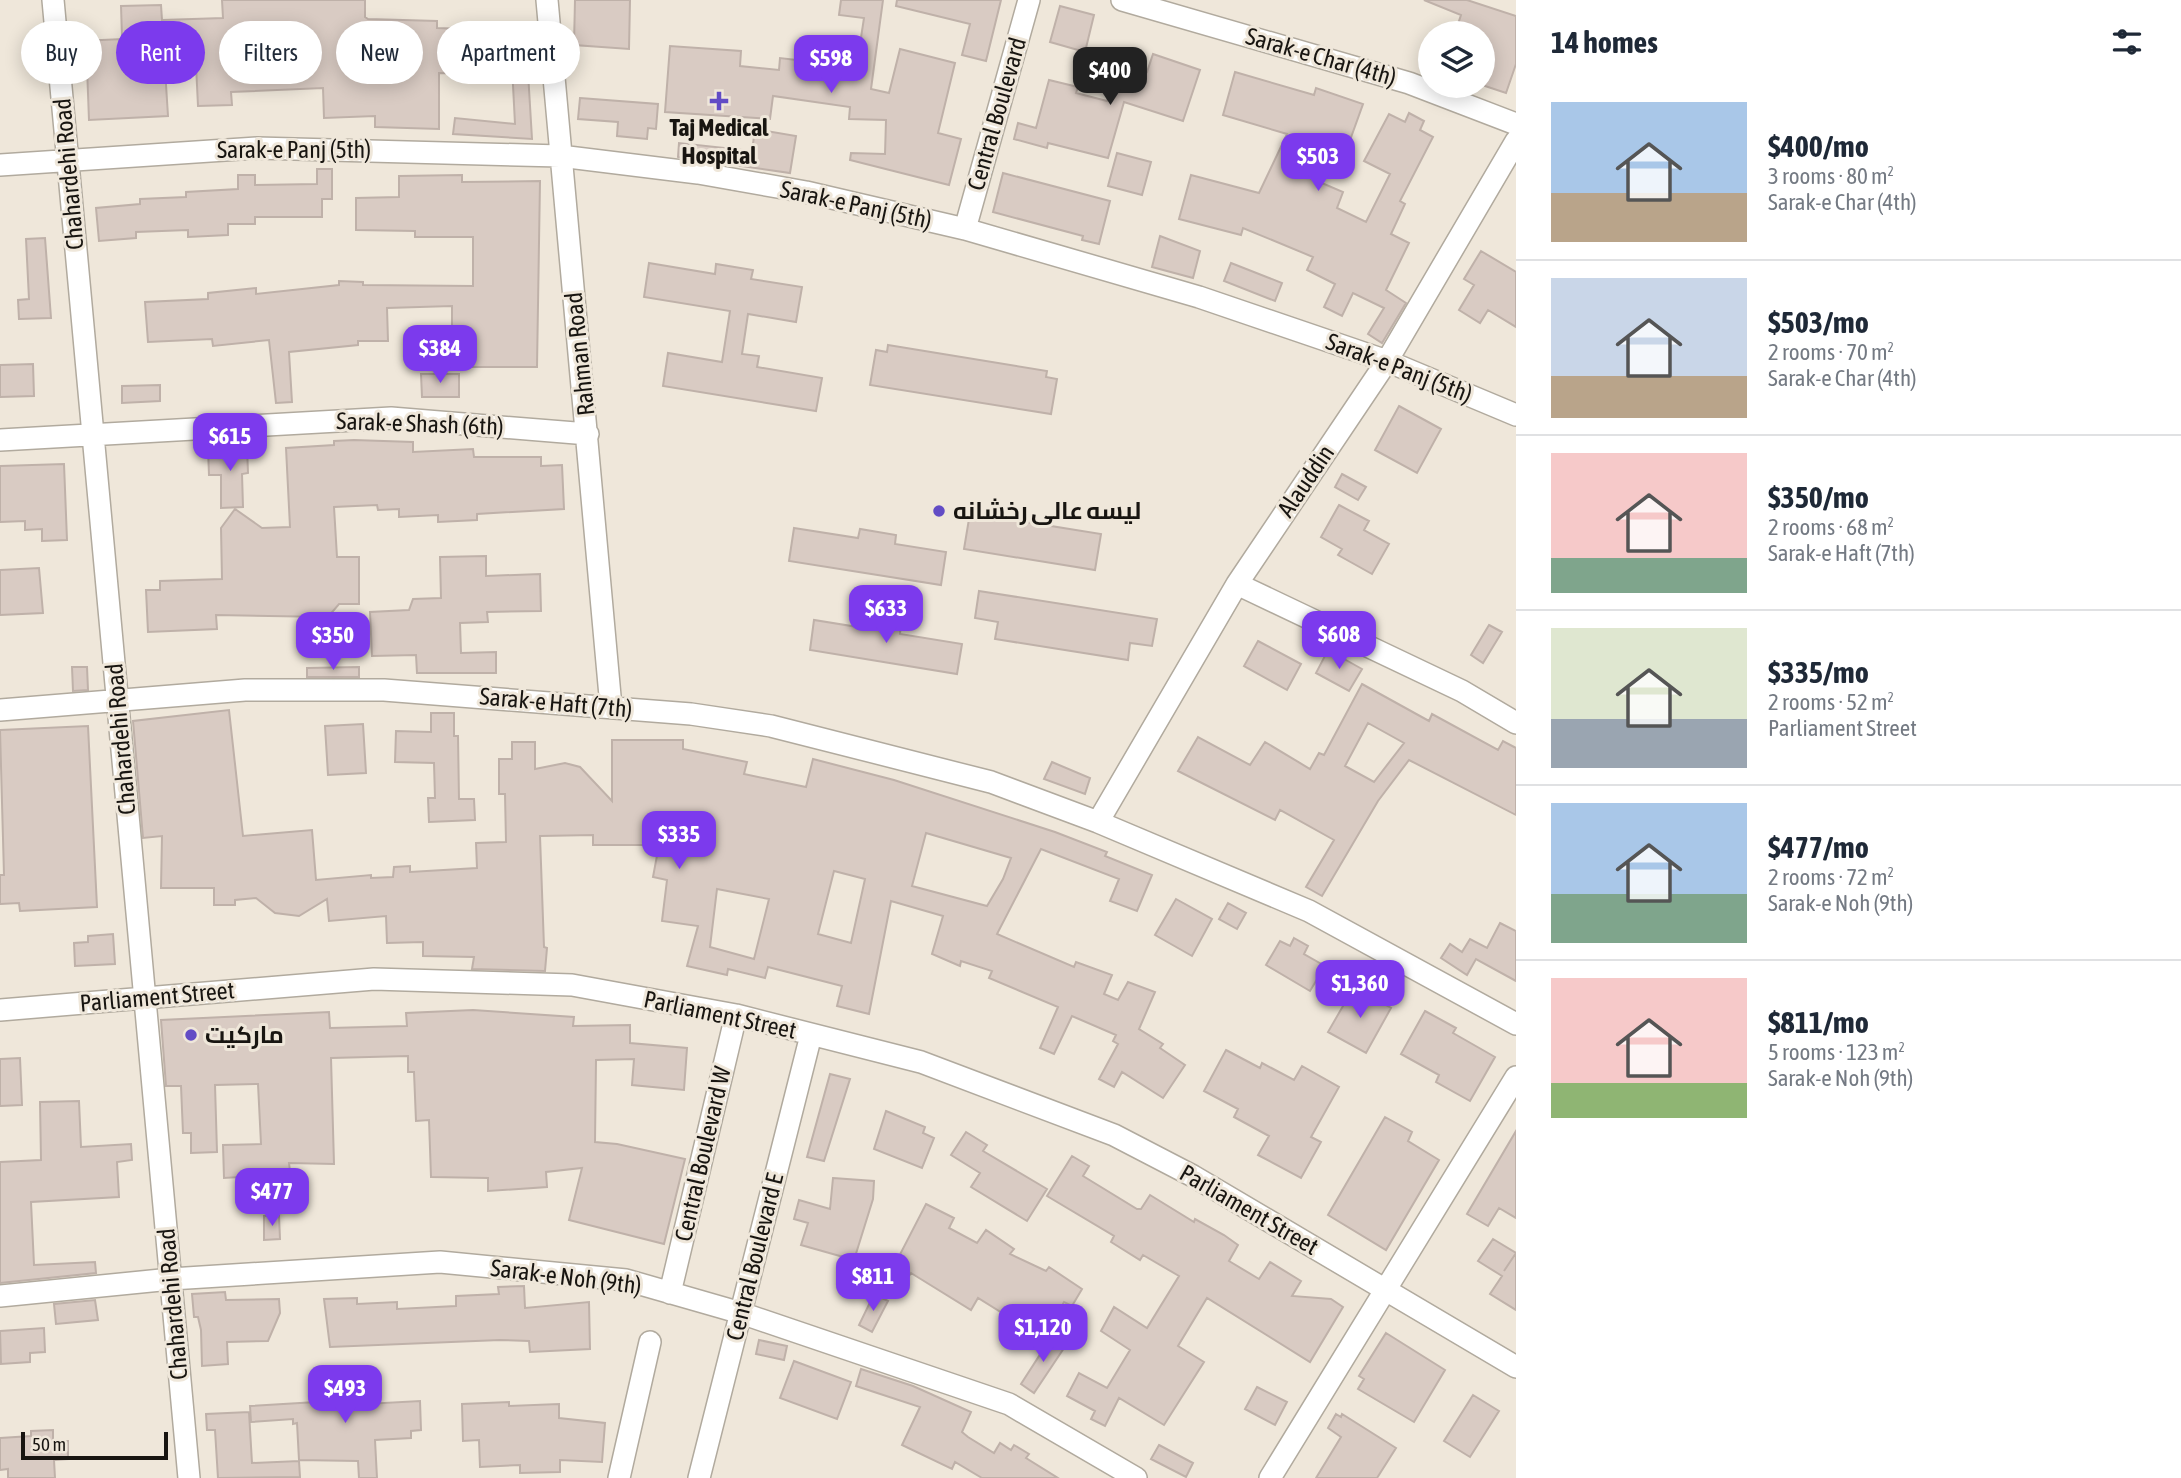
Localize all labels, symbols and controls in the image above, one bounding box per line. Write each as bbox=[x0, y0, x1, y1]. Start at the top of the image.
chip: Buy bbox=[21, 21, 102, 84]
chip: Rent bbox=[116, 21, 205, 84]
chip: Filters bbox=[219, 21, 322, 84]
chip: New bbox=[336, 21, 423, 84]
chip: Apartment bbox=[437, 21, 580, 84]
map controls bbox=[1418, 21, 1495, 98]
button: layers bbox=[1418, 21, 1495, 98]
street label: Sarak-e Char (4th) bbox=[1243, 22, 1399, 91]
icon: filters bbox=[2108, 23, 2146, 61]
text: 14 homes bbox=[1551, 25, 1658, 59]
street label: Central Boulevard bbox=[962, 34, 1031, 194]
pin: $598 bbox=[790, 36, 872, 95]
text: $598 bbox=[810, 45, 852, 71]
pin: $400 bbox=[1069, 48, 1151, 107]
text: $400 bbox=[1089, 57, 1131, 83]
marker: Taj Medical Hospital bbox=[709, 91, 729, 111]
street label: Chahardehi Road bbox=[48, 97, 89, 251]
place label: Taj Medical Hospital bbox=[670, 114, 769, 169]
text: $400/mo bbox=[1768, 129, 1869, 163]
icon: home bbox=[1607, 130, 1691, 214]
pin: $503 bbox=[1277, 134, 1359, 193]
street label: Sarak-e Panj (5th) bbox=[217, 136, 371, 163]
text: $503 bbox=[1297, 143, 1339, 169]
text: 3 rooms · 80 m² bbox=[1768, 163, 1894, 189]
street label: Sarak-e Panj (5th) bbox=[778, 175, 934, 234]
text: Sarak-e Char (4th) bbox=[1768, 189, 1917, 215]
street label: Rahman Road bbox=[560, 291, 599, 417]
text: $503/mo bbox=[1768, 305, 1869, 339]
icon: home bbox=[1607, 306, 1691, 390]
pin: $384 bbox=[399, 326, 481, 385]
street label: Sarak-e Panj (5th) bbox=[1322, 327, 1476, 408]
text: $384 bbox=[419, 335, 461, 361]
text: 2 rooms · 70 m² bbox=[1768, 339, 1894, 365]
text: Sarak-e Char (4th) bbox=[1768, 365, 1917, 391]
street label: Sarak-e Shash (6th) bbox=[336, 407, 504, 440]
pin: $615 bbox=[189, 414, 271, 473]
text: $615 bbox=[209, 423, 251, 449]
street label: Alauddin bbox=[1272, 440, 1339, 522]
text: $350/mo bbox=[1768, 480, 1869, 514]
icon: home bbox=[1607, 481, 1691, 565]
place label: لیسه عالی رخشانه bbox=[953, 497, 1141, 525]
marker: لیسه عالی رخشانه bbox=[931, 503, 947, 519]
text: 2 rooms · 68 m² bbox=[1768, 514, 1894, 540]
text: Sarak-e Haft (7th) bbox=[1768, 540, 1915, 566]
pin: $633 bbox=[845, 586, 927, 645]
text: $633 bbox=[865, 595, 907, 621]
pin: $350 bbox=[292, 612, 374, 672]
pin: $608 bbox=[1298, 612, 1380, 671]
text: $608 bbox=[1318, 621, 1360, 647]
text: $350 bbox=[312, 622, 354, 648]
text: $335/mo bbox=[1768, 655, 1869, 689]
icon: home bbox=[1607, 656, 1691, 740]
street label: Chahardehi Road bbox=[100, 662, 141, 816]
street label: Sarak-e Haft (7th) bbox=[479, 682, 633, 723]
text: 2 rooms · 52 m² bbox=[1768, 689, 1894, 715]
text: Parliament Street bbox=[1768, 715, 1917, 741]
pin: $335 bbox=[638, 812, 720, 871]
text: $335 bbox=[658, 821, 700, 847]
text: $477/mo bbox=[1768, 830, 1869, 864]
icon: home bbox=[1607, 831, 1691, 915]
text: 2 rooms · 72 m² bbox=[1768, 864, 1894, 890]
text: Sarak-e Noh (9th) bbox=[1768, 890, 1913, 916]
pin: $1,360 bbox=[1303, 960, 1417, 1020]
text: $1,360 bbox=[1332, 970, 1389, 996]
street label: Parliament Street bbox=[78, 976, 236, 1017]
street label: Parliament Street bbox=[641, 985, 799, 1044]
text: $811/mo bbox=[1768, 1005, 1869, 1039]
icon: home bbox=[1607, 1006, 1691, 1090]
place label: مارکیت bbox=[205, 1021, 284, 1049]
marker: مارکیت bbox=[183, 1027, 199, 1043]
text: 5 rooms · 123 m² bbox=[1768, 1039, 1905, 1065]
street label: Central Boulevard W bbox=[669, 1063, 736, 1244]
text: Sarak-e Noh (9th) bbox=[1768, 1065, 1913, 1091]
street label: Parliament Street bbox=[1175, 1159, 1323, 1260]
pin: $477 bbox=[231, 1168, 313, 1228]
street label: Central Boulevard E bbox=[721, 1170, 788, 1343]
text: $477 bbox=[251, 1178, 293, 1204]
street label: Chahardehi Road bbox=[152, 1227, 193, 1381]
street label: Sarak-e Noh (9th) bbox=[489, 1254, 643, 1299]
pin: $811 bbox=[832, 1254, 914, 1313]
text: $811 bbox=[852, 1263, 894, 1289]
pin: $1,120 bbox=[986, 1304, 1100, 1364]
text: $1,120 bbox=[1015, 1314, 1072, 1340]
pin: $493 bbox=[304, 1366, 386, 1425]
text: $493 bbox=[324, 1375, 366, 1401]
scale bar bbox=[21, 1429, 168, 1461]
text: 50 m bbox=[32, 1433, 66, 1455]

